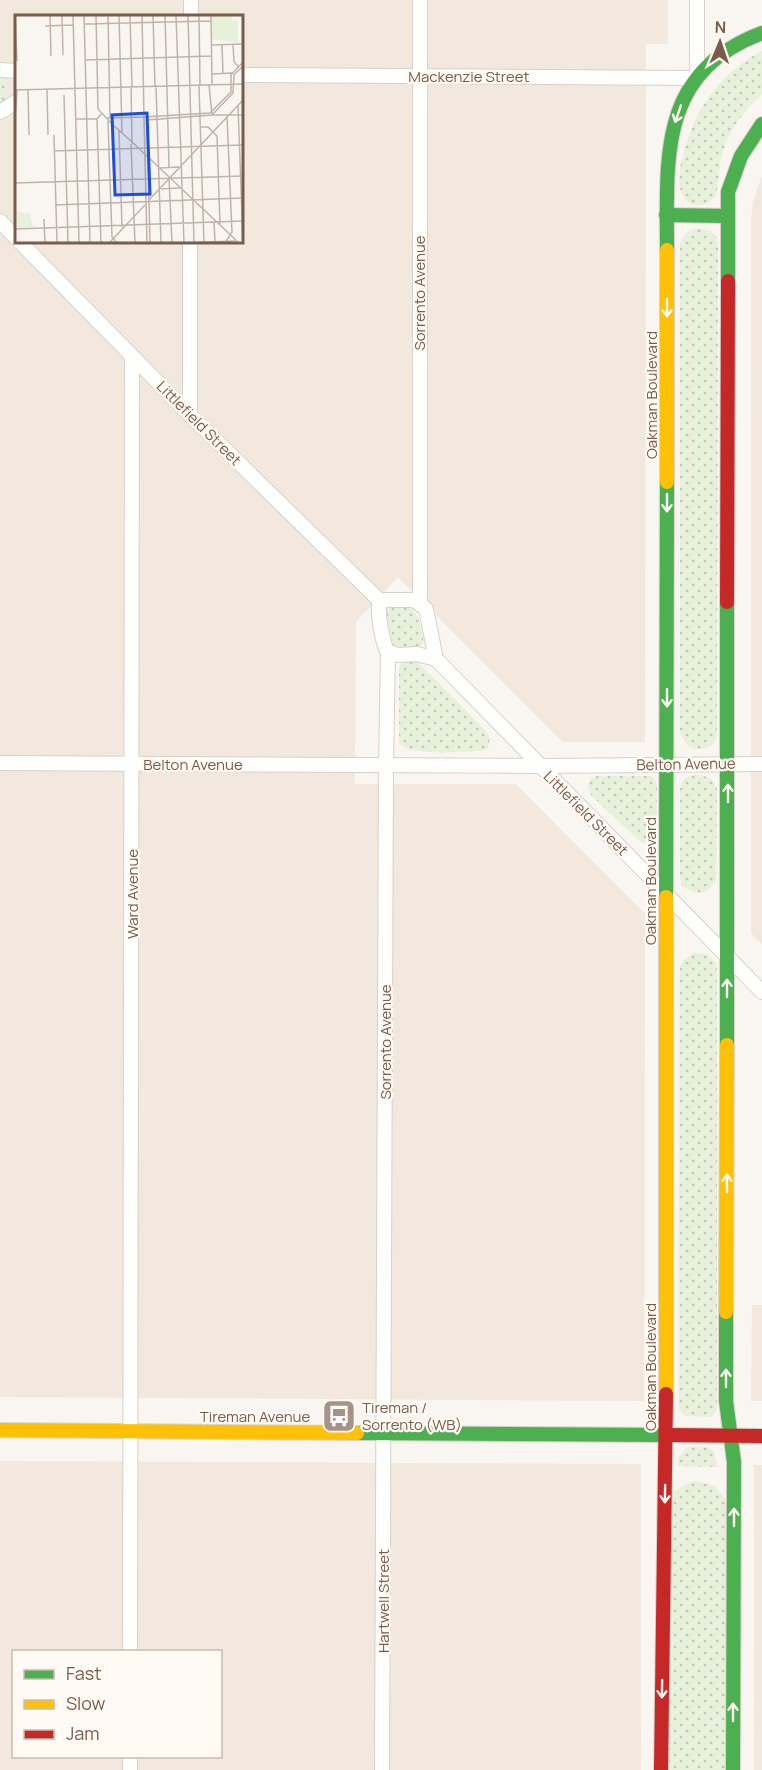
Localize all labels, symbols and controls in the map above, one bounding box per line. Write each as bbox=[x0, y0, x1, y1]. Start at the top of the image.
north arrow bbox=[690, 12, 750, 72]
inset map bbox=[15, 15, 243, 243]
text: N bbox=[714, 16, 727, 38]
street label: Mackenzie Street bbox=[408, 66, 530, 87]
one-way arrow bbox=[672, 104, 683, 123]
street label: Sorrento Avenue bbox=[409, 235, 430, 351]
one-way arrow bbox=[661, 297, 673, 317]
street label: Oakman Boulevard bbox=[641, 331, 662, 459]
street label: Littlefield Street bbox=[152, 376, 246, 470]
one-way arrow bbox=[661, 492, 673, 512]
one-way arrow bbox=[661, 687, 673, 707]
street label: Belton Avenue bbox=[636, 753, 736, 775]
street label: Belton Avenue bbox=[143, 754, 243, 775]
street label: Littlefield Street bbox=[539, 766, 633, 860]
one-way arrow bbox=[722, 783, 734, 803]
street label: Oakman Boulevard bbox=[640, 817, 661, 945]
street label: Ward Avenue bbox=[122, 849, 143, 939]
one-way arrow bbox=[721, 978, 733, 998]
street label: Sorrento Avenue bbox=[375, 984, 396, 1100]
one-way arrow bbox=[721, 1173, 733, 1193]
street label: Oakman Boulevard bbox=[640, 1303, 661, 1431]
one-way arrow bbox=[720, 1368, 732, 1388]
place label: Tireman / Sorrento (WB) bbox=[362, 1397, 462, 1435]
bus stop icon: Tireman / Sorrento (WB) bbox=[321, 1398, 357, 1434]
street label: Tireman Avenue bbox=[200, 1406, 311, 1427]
one-way arrow bbox=[659, 1483, 671, 1503]
one-way arrow bbox=[728, 1507, 740, 1527]
street label: Hartwell Street bbox=[373, 1549, 394, 1653]
legend bbox=[12, 1650, 222, 1758]
text: Fast bbox=[66, 1661, 101, 1685]
one-way arrow bbox=[656, 1678, 668, 1698]
text: Slow bbox=[66, 1691, 106, 1715]
one-way arrow bbox=[727, 1702, 739, 1722]
text: Jam bbox=[66, 1721, 100, 1745]

